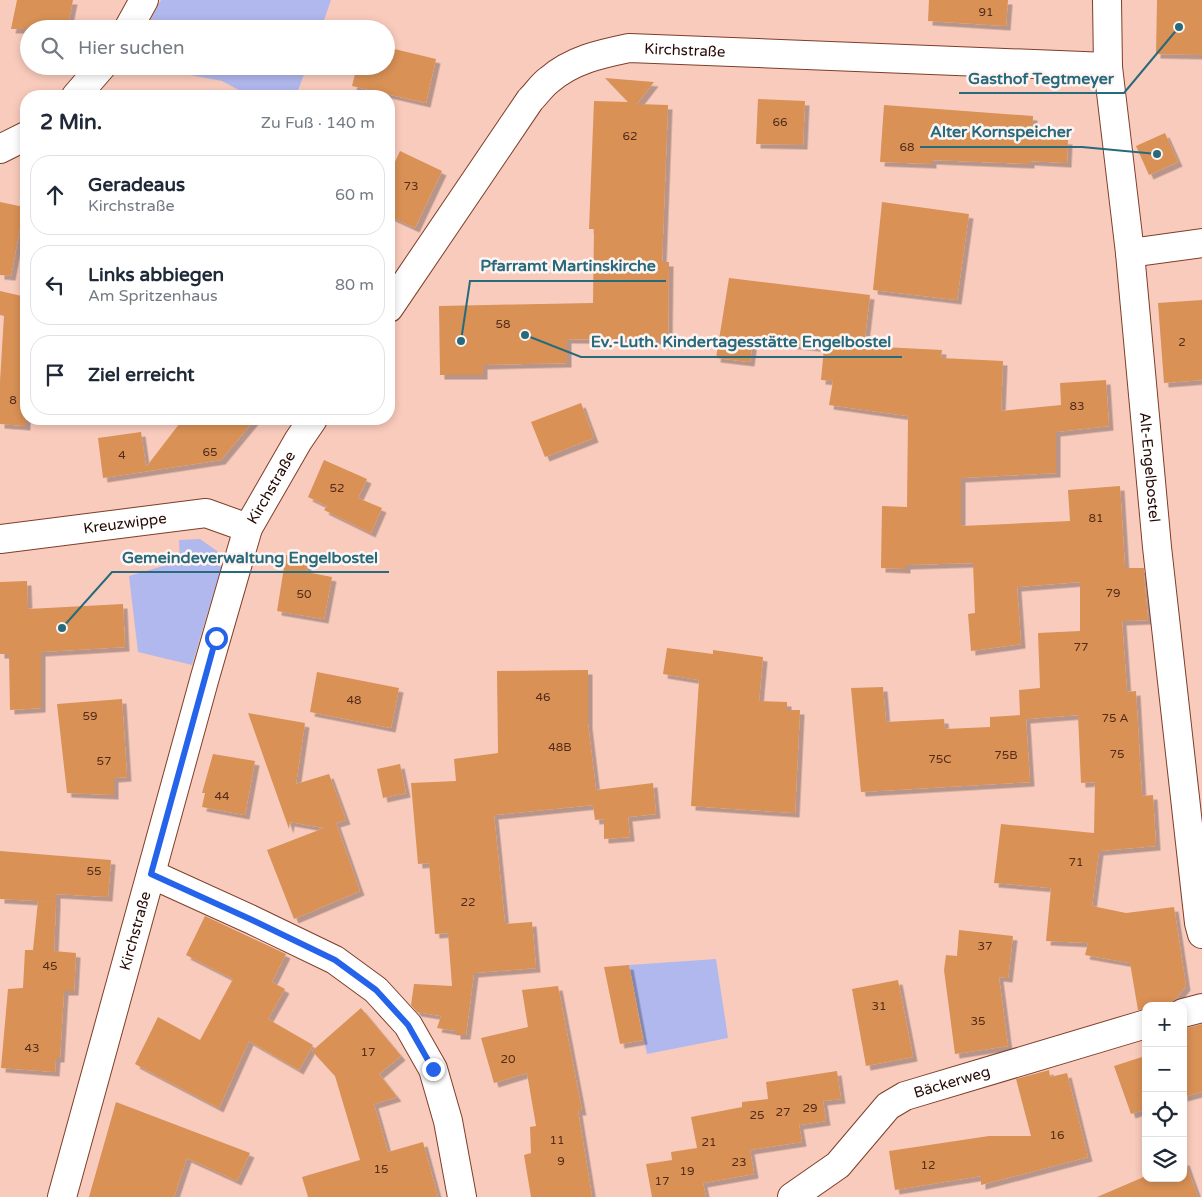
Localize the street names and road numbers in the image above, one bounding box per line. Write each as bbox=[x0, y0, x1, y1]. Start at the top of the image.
street label: Kirchstraße bbox=[644, 40, 726, 61]
street label: Alt-Engelbostel bbox=[1136, 411, 1164, 523]
street label: Kirchstraße bbox=[243, 448, 299, 527]
street label: Kreuzwippe bbox=[82, 509, 168, 537]
street label: Kirchstraße bbox=[116, 889, 155, 972]
street label: Bäckerweg bbox=[911, 1062, 992, 1102]

